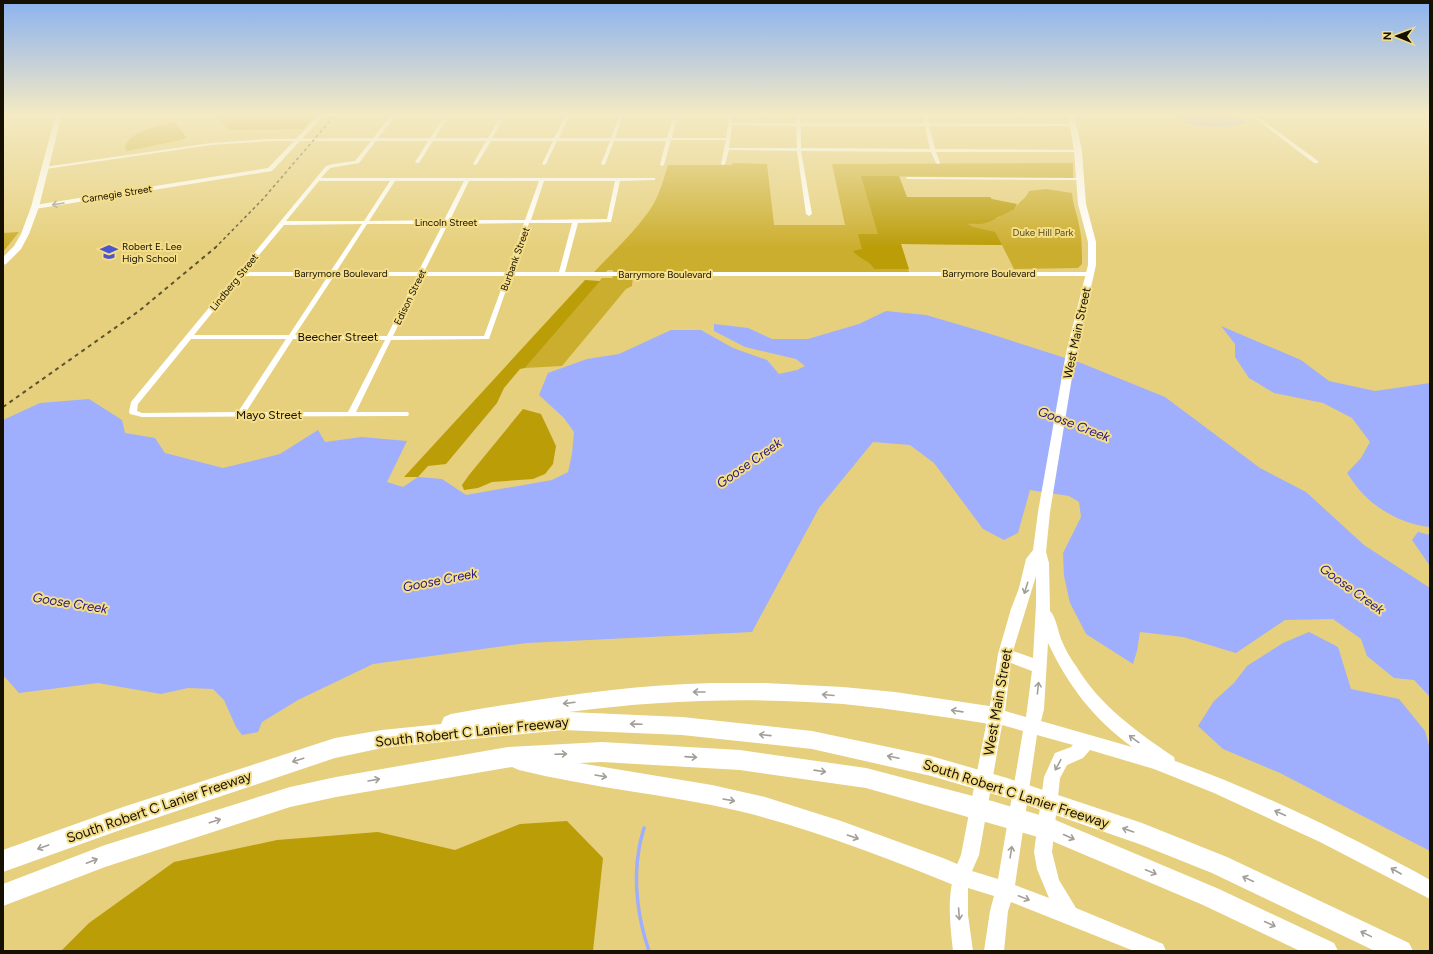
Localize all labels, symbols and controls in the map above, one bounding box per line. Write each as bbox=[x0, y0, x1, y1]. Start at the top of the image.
north arrow bbox=[1377, 16, 1417, 56]
text: N bbox=[1381, 31, 1394, 40]
street label: Carnegie Street bbox=[81, 182, 153, 206]
one-way arrow bbox=[52, 200, 65, 208]
street label: Lincoln Street bbox=[415, 216, 477, 229]
street label: Burbank Street bbox=[497, 225, 533, 293]
park label: Duke Hill Park bbox=[1013, 226, 1074, 239]
place label: Robert E. Lee High School bbox=[122, 240, 182, 265]
school or university icon: Robert E. Lee High School bbox=[99, 242, 119, 262]
street label: Lindberg Street bbox=[207, 251, 261, 313]
street label: Barrymore Boulevard bbox=[294, 267, 388, 280]
street label: Edison Street bbox=[391, 267, 429, 327]
street label: Barrymore Boulevard bbox=[942, 267, 1036, 280]
street label: Barrymore Boulevard bbox=[618, 268, 712, 281]
street label: West Main Street bbox=[1060, 286, 1094, 380]
street label: Beecher Street bbox=[298, 330, 379, 344]
water label: Goose Creek bbox=[1036, 403, 1113, 445]
street label: Mayo Street bbox=[236, 408, 302, 422]
water label: Goose Creek bbox=[714, 435, 785, 491]
water label: Goose Creek bbox=[1317, 561, 1388, 618]
water label: Goose Creek bbox=[401, 565, 479, 595]
one-way arrow bbox=[1022, 581, 1029, 594]
water label: Goose Creek bbox=[31, 590, 109, 616]
street label: West Main Street bbox=[980, 647, 1016, 757]
one-way arrow bbox=[1034, 682, 1042, 695]
one-way arrow bbox=[693, 688, 706, 696]
one-way arrow bbox=[822, 691, 835, 698]
one-way arrow bbox=[563, 699, 576, 707]
one-way arrow bbox=[951, 707, 964, 715]
street label: South Robert C Lanier Freeway bbox=[374, 713, 570, 751]
one-way arrow bbox=[630, 720, 643, 728]
one-way arrow bbox=[759, 731, 772, 738]
one-way arrow bbox=[1129, 734, 1140, 743]
one-way arrow bbox=[554, 750, 567, 757]
one-way arrow bbox=[887, 753, 900, 761]
one-way arrow bbox=[684, 754, 697, 761]
street label: South Robert C Lanier Freeway bbox=[921, 756, 1112, 832]
one-way arrow bbox=[292, 757, 305, 764]
one-way arrow bbox=[1054, 759, 1062, 771]
street label: South Robert C Lanier Freeway bbox=[64, 767, 254, 847]
one-way arrow bbox=[813, 768, 826, 775]
one-way arrow bbox=[594, 773, 607, 781]
one-way arrow bbox=[367, 776, 380, 784]
one-way arrow bbox=[722, 796, 735, 804]
one-way arrow bbox=[1274, 809, 1286, 816]
one-way arrow bbox=[209, 817, 222, 824]
one-way arrow bbox=[1122, 826, 1135, 833]
one-way arrow bbox=[847, 834, 859, 842]
one-way arrow bbox=[1062, 834, 1074, 841]
one-way arrow bbox=[37, 843, 49, 851]
one-way arrow bbox=[1007, 846, 1015, 859]
one-way arrow bbox=[85, 857, 97, 865]
one-way arrow bbox=[1390, 866, 1402, 874]
one-way arrow bbox=[1145, 869, 1157, 876]
one-way arrow bbox=[1243, 875, 1255, 882]
one-way arrow bbox=[1018, 895, 1030, 902]
one-way arrow bbox=[955, 907, 962, 920]
one-way arrow bbox=[1264, 921, 1276, 928]
one-way arrow bbox=[1361, 930, 1373, 937]

